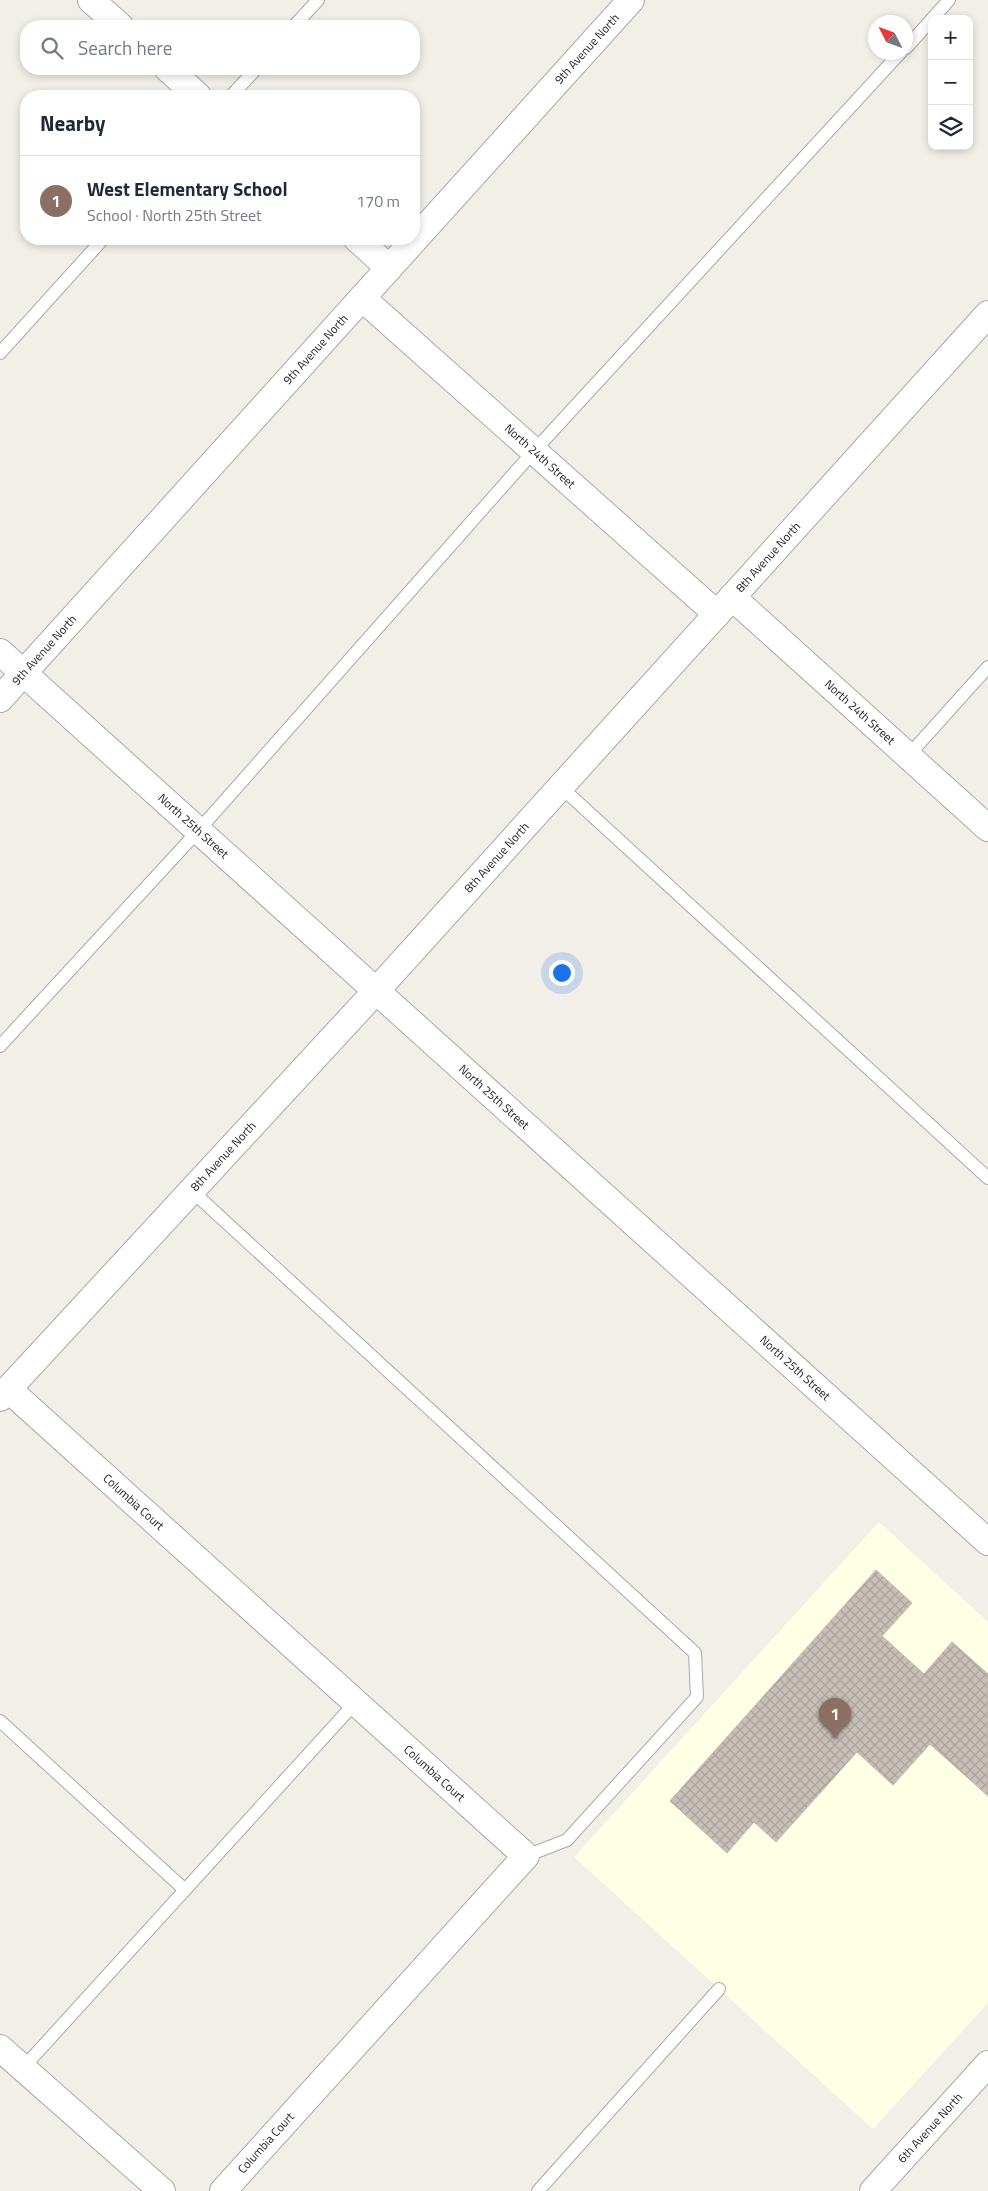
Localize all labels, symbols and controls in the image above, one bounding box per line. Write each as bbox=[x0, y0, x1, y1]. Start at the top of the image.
street label: 9th Avenue North bbox=[550, 9, 624, 88]
north arrow bbox=[868, 15, 913, 60]
map controls bbox=[928, 15, 973, 150]
button: + bbox=[928, 15, 973, 60]
search box bbox=[20, 20, 420, 75]
text: Search here bbox=[78, 33, 172, 62]
icon: search bbox=[38, 34, 66, 62]
button: − bbox=[928, 60, 973, 105]
button: layers bbox=[928, 105, 973, 150]
text: Nearby bbox=[40, 107, 105, 139]
text: West Elementary School bbox=[87, 174, 288, 203]
text: 1 bbox=[52, 189, 60, 213]
text: 170 m bbox=[356, 189, 400, 213]
text: School · North 25th Street bbox=[87, 203, 262, 227]
street label: 9th Avenue North bbox=[278, 309, 352, 389]
street label: North 24th Street bbox=[500, 419, 580, 493]
street label: 8th Avenue North bbox=[731, 517, 805, 596]
street label: 9th Avenue North bbox=[7, 610, 81, 689]
street label: North 24th Street bbox=[820, 675, 900, 749]
street label: North 25th Street bbox=[154, 789, 234, 863]
street label: 8th Avenue North bbox=[459, 818, 533, 897]
your location bbox=[549, 960, 575, 986]
street label: North 25th Street bbox=[455, 1060, 535, 1134]
street label: 8th Avenue North bbox=[186, 1117, 260, 1195]
street label: North 25th Street bbox=[756, 1331, 836, 1405]
street label: Columbia Court bbox=[99, 1469, 169, 1535]
pin: 1 bbox=[819, 1698, 851, 1739]
street label: Columbia Court bbox=[400, 1740, 470, 1806]
street label: 6th Avenue North bbox=[893, 2088, 967, 2167]
street label: Columbia Court bbox=[233, 2107, 299, 2178]

